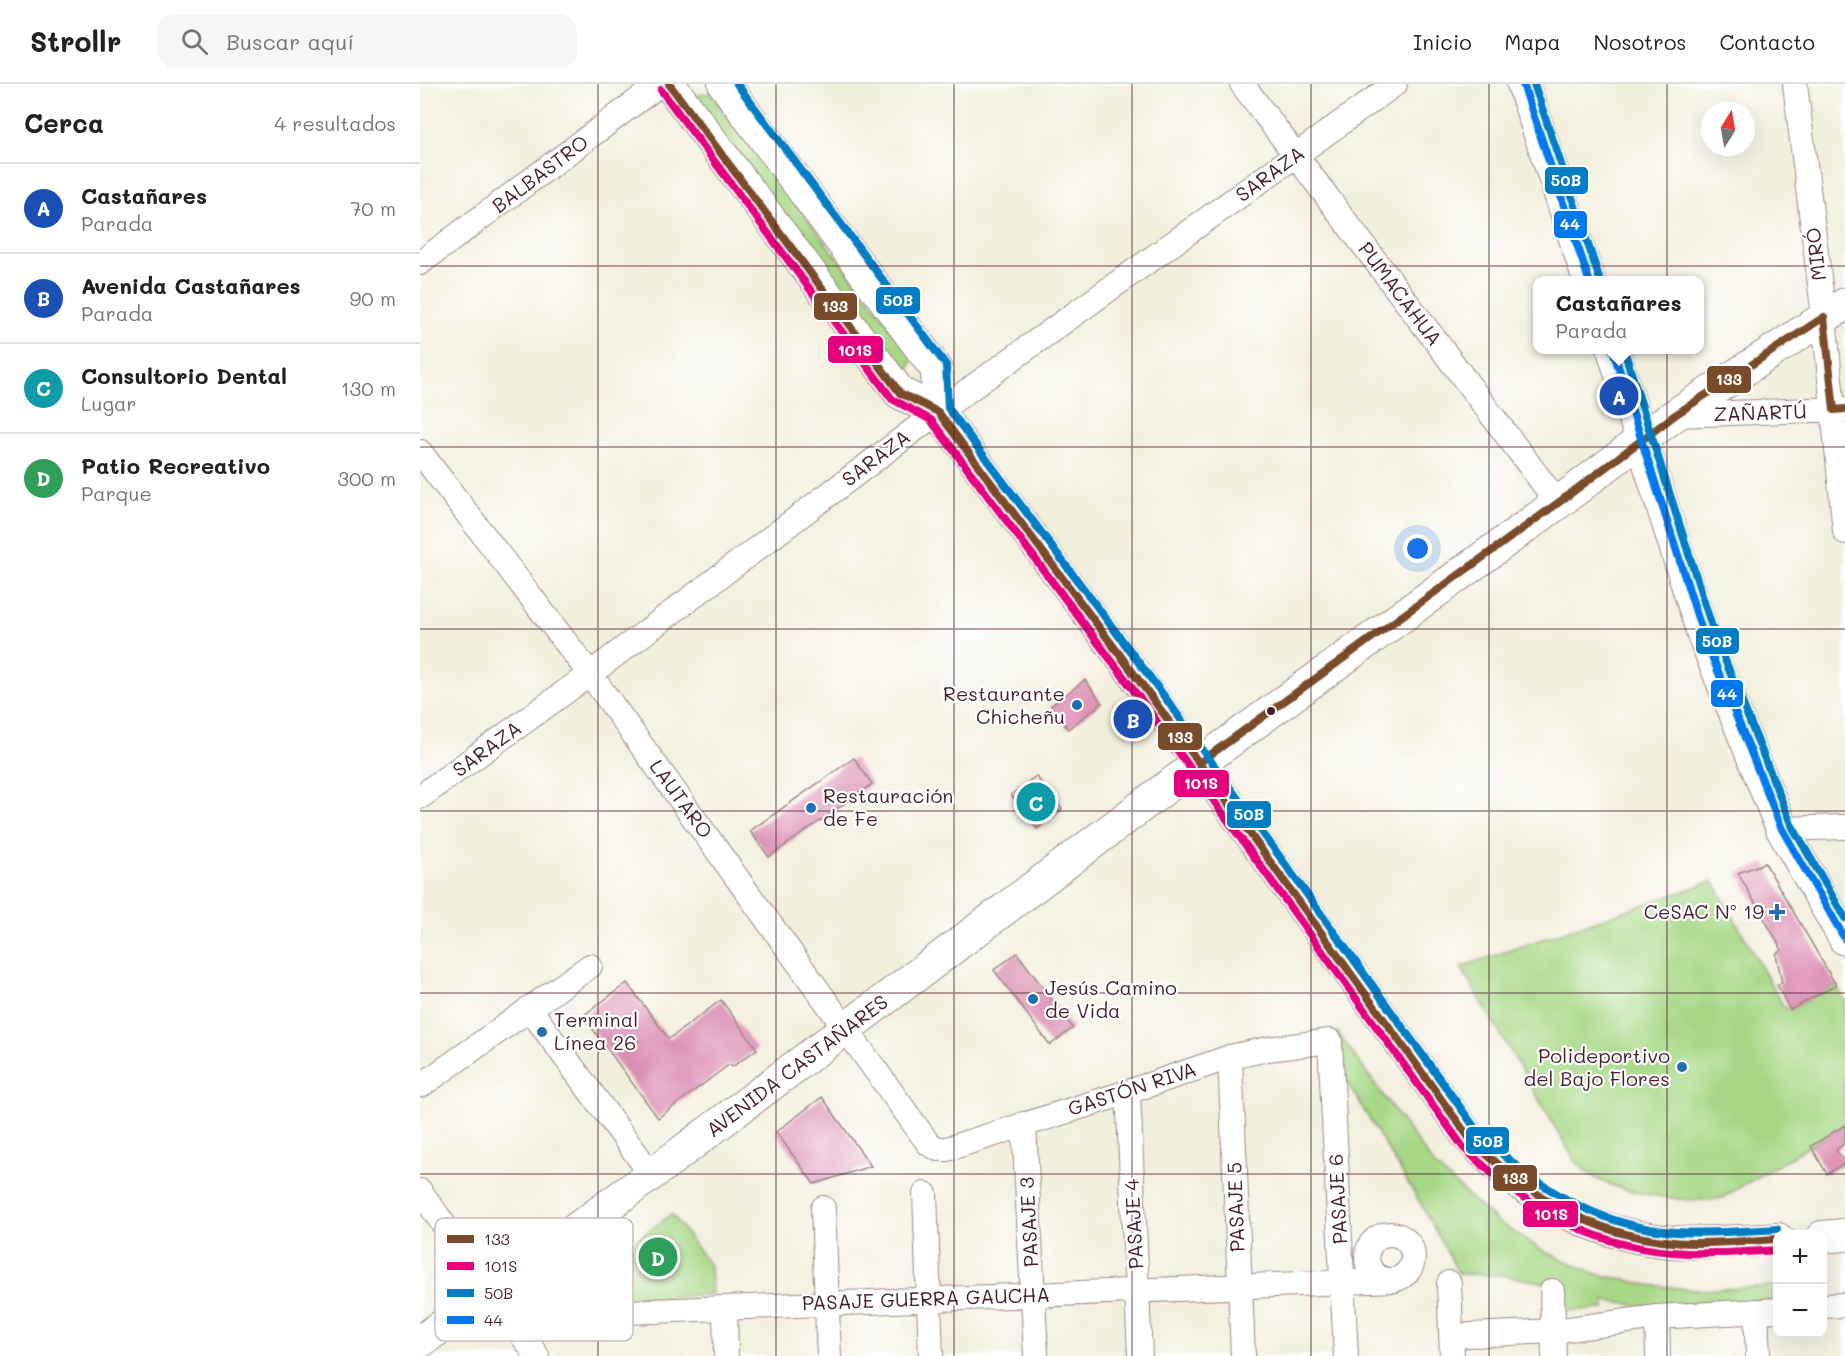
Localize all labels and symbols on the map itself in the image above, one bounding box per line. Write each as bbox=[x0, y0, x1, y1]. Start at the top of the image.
north arrow bbox=[1701, 102, 1755, 156]
street label: BALBASTRO bbox=[486, 128, 593, 218]
street label: SARAZA bbox=[1230, 139, 1309, 207]
line badge: 50B bbox=[1544, 166, 1589, 195]
text: 50B bbox=[1551, 169, 1581, 190]
line badge: 44 bbox=[1553, 210, 1588, 239]
text: 44 bbox=[1560, 213, 1580, 234]
street label: MIRÓ bbox=[1799, 226, 1831, 282]
street label: PUMACAHUA bbox=[1353, 236, 1448, 351]
line badge: 50B bbox=[875, 286, 921, 315]
text: 50B bbox=[883, 289, 913, 310]
line badge: 133 bbox=[813, 292, 858, 321]
text: 133 bbox=[822, 295, 849, 316]
line badge: 101S bbox=[827, 335, 884, 364]
text: 101S bbox=[838, 339, 872, 360]
line badge: 133 bbox=[1706, 365, 1752, 394]
text: 133 bbox=[1716, 368, 1743, 389]
pin: A bbox=[1600, 374, 1638, 418]
street label: ZAÑARTÚ bbox=[1713, 397, 1807, 427]
street label: SARAZA bbox=[836, 423, 915, 491]
your location bbox=[1403, 534, 1432, 563]
line badge: 50B bbox=[1695, 627, 1740, 655]
text: 50B bbox=[1702, 630, 1732, 651]
line badge: 44 bbox=[1710, 679, 1744, 708]
place label: Restaurante Chicheñu bbox=[943, 680, 1065, 729]
text: 44 bbox=[1717, 683, 1737, 704]
pin: B bbox=[1114, 696, 1152, 742]
marker: Restaurante Chicheñu bbox=[1070, 698, 1084, 712]
unlabelled marker bbox=[1265, 705, 1277, 717]
street label: SARAZA bbox=[447, 714, 526, 782]
line badge: 133 bbox=[1157, 722, 1203, 751]
text: 133 bbox=[1167, 726, 1194, 747]
street label: LAUTARO bbox=[644, 754, 719, 843]
line badge: 101S bbox=[1173, 769, 1230, 798]
text: 101S bbox=[1184, 772, 1218, 793]
pin: C bbox=[1016, 780, 1056, 824]
place label: Restauración de Fe bbox=[823, 782, 953, 831]
line badge: 50B bbox=[1226, 800, 1272, 829]
marker: Restauración de Fe bbox=[804, 801, 818, 815]
text: 50B bbox=[1234, 803, 1264, 824]
place label: CeSAC Nº 19 bbox=[1644, 898, 1764, 924]
marker: CeSAC Nº 19 bbox=[1768, 903, 1786, 921]
place label: Jesús Camino de Vida bbox=[1045, 974, 1177, 1023]
street label: AVENIDA CASTAÑARES bbox=[700, 988, 893, 1142]
marker: Jesús Camino de Vida bbox=[1026, 992, 1040, 1006]
place label: Terminal Línea 26 bbox=[554, 1006, 638, 1055]
marker: Terminal Línea 26 bbox=[535, 1025, 549, 1039]
place label: Polideportivo del Bajo Flores bbox=[1523, 1042, 1670, 1091]
street label: GASTÓN RIVA bbox=[1064, 1055, 1199, 1121]
marker: Polideportivo del Bajo Flores bbox=[1675, 1060, 1689, 1074]
line badge: 50B bbox=[1465, 1126, 1510, 1155]
text: 50B bbox=[1473, 1130, 1503, 1151]
street label: PASAJE 6 bbox=[1322, 1153, 1352, 1245]
street label: PASAJE 5 bbox=[1220, 1162, 1250, 1252]
line badge: 133 bbox=[1492, 1164, 1538, 1192]
text: 133 bbox=[1502, 1167, 1529, 1188]
street label: PASAJE 3 bbox=[1013, 1176, 1043, 1268]
street label: PASAJE 4 bbox=[1118, 1178, 1148, 1270]
line badge: 101S bbox=[1522, 1200, 1579, 1228]
text: 101S bbox=[1534, 1203, 1568, 1224]
legend bbox=[435, 1218, 633, 1341]
text: 133 bbox=[484, 1228, 510, 1249]
pin: D bbox=[638, 1234, 678, 1280]
text: 101S bbox=[484, 1255, 517, 1276]
street label: PASAJE GUERRA GAUCHA bbox=[801, 1281, 1050, 1315]
text: 50B bbox=[484, 1282, 513, 1303]
text: 44 bbox=[484, 1309, 503, 1330]

